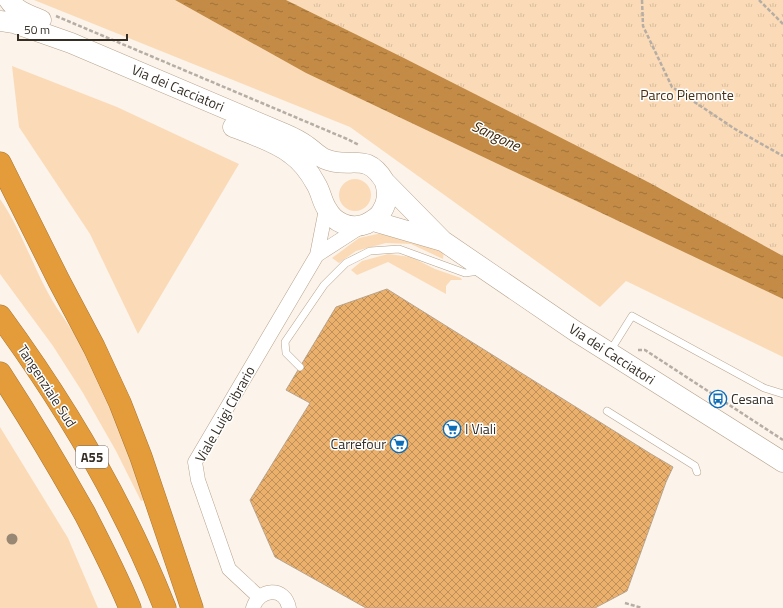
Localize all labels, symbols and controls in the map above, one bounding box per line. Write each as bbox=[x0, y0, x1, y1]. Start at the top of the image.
scale bar bbox=[18, 16, 127, 42]
text: 50 m bbox=[24, 20, 50, 39]
street label: Via dei Cacciatori bbox=[129, 59, 228, 117]
park label: Parco Piemonte bbox=[640, 84, 734, 105]
water label: Sangone bbox=[468, 114, 525, 157]
street label: Via dei Cacciatori bbox=[565, 318, 659, 389]
street label: Tangenziale Sud bbox=[13, 340, 82, 431]
street label: Viale Luigi Cibrario bbox=[189, 362, 260, 466]
place label: Cesana bbox=[731, 388, 774, 409]
bus stop icon: Cesana bbox=[708, 389, 728, 409]
place label: I Viali bbox=[465, 418, 496, 439]
supermarket icon: I Viali bbox=[442, 419, 462, 439]
place label: Carrefour bbox=[331, 433, 386, 454]
supermarket icon: Carrefour bbox=[389, 434, 409, 454]
road number: A55 bbox=[76, 446, 108, 468]

